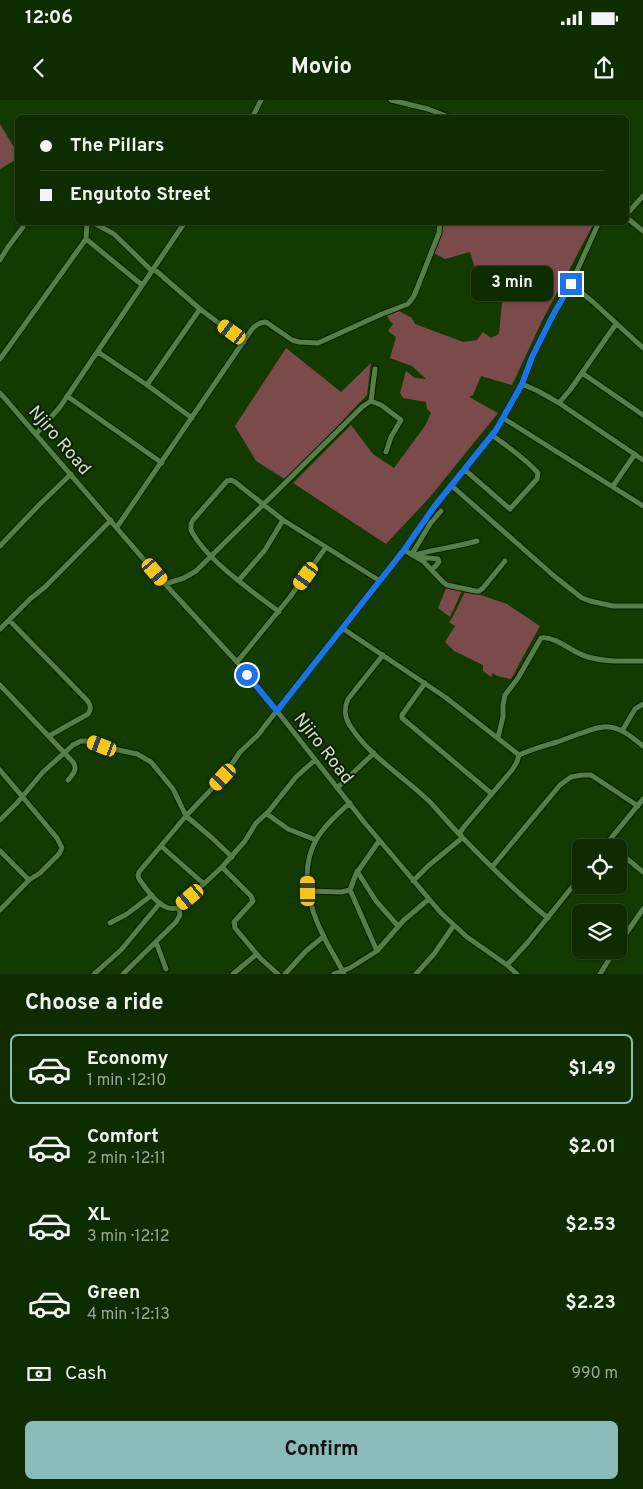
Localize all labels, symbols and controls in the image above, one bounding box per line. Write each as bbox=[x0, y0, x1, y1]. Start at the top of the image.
text: 12:06 bbox=[25, 6, 73, 30]
icon: back bbox=[25, 54, 53, 82]
text: Movio bbox=[291, 54, 352, 81]
icon: share bbox=[590, 54, 618, 82]
text: The Pillars bbox=[70, 134, 164, 158]
text: Engutoto Street bbox=[70, 183, 211, 207]
callout: 3 min bbox=[471, 266, 554, 302]
text: 3 min bbox=[491, 273, 533, 293]
route end bbox=[560, 273, 582, 295]
car bbox=[215, 317, 248, 347]
street label: Njiro Road bbox=[23, 402, 95, 480]
car bbox=[139, 556, 170, 588]
car bbox=[291, 559, 320, 593]
route start bbox=[236, 664, 258, 686]
street label: Njiro Road bbox=[288, 709, 358, 789]
car bbox=[85, 734, 118, 758]
car bbox=[207, 761, 238, 793]
map controls bbox=[572, 839, 627, 959]
button: locate bbox=[572, 839, 627, 894]
car bbox=[300, 876, 315, 906]
car bbox=[173, 882, 206, 912]
button: layers bbox=[572, 904, 627, 959]
text: Choose a ride bbox=[25, 990, 163, 1017]
icon: car bbox=[27, 1047, 72, 1092]
text: Economy bbox=[87, 1047, 168, 1071]
text: $1.49 bbox=[568, 1057, 616, 1081]
text: 1 min · 12:10 bbox=[87, 1071, 166, 1091]
icon: car bbox=[27, 1125, 72, 1170]
text: Comfort bbox=[87, 1125, 159, 1149]
text: $2.01 bbox=[568, 1135, 616, 1159]
text: 2 min · 12:11 bbox=[87, 1149, 166, 1169]
icon: car bbox=[27, 1203, 72, 1248]
text: XL bbox=[87, 1203, 110, 1227]
text: $2.53 bbox=[565, 1213, 616, 1237]
text: 3 min · 12:12 bbox=[87, 1227, 170, 1247]
icon: car bbox=[27, 1281, 72, 1326]
text: Green bbox=[87, 1281, 140, 1305]
text: $2.23 bbox=[565, 1291, 616, 1315]
text: 4 min · 12:13 bbox=[87, 1305, 170, 1325]
icon: cash bbox=[25, 1360, 53, 1388]
text: Cash bbox=[65, 1362, 107, 1386]
text: 990 m bbox=[571, 1364, 618, 1384]
button: Confirm bbox=[25, 1421, 618, 1479]

